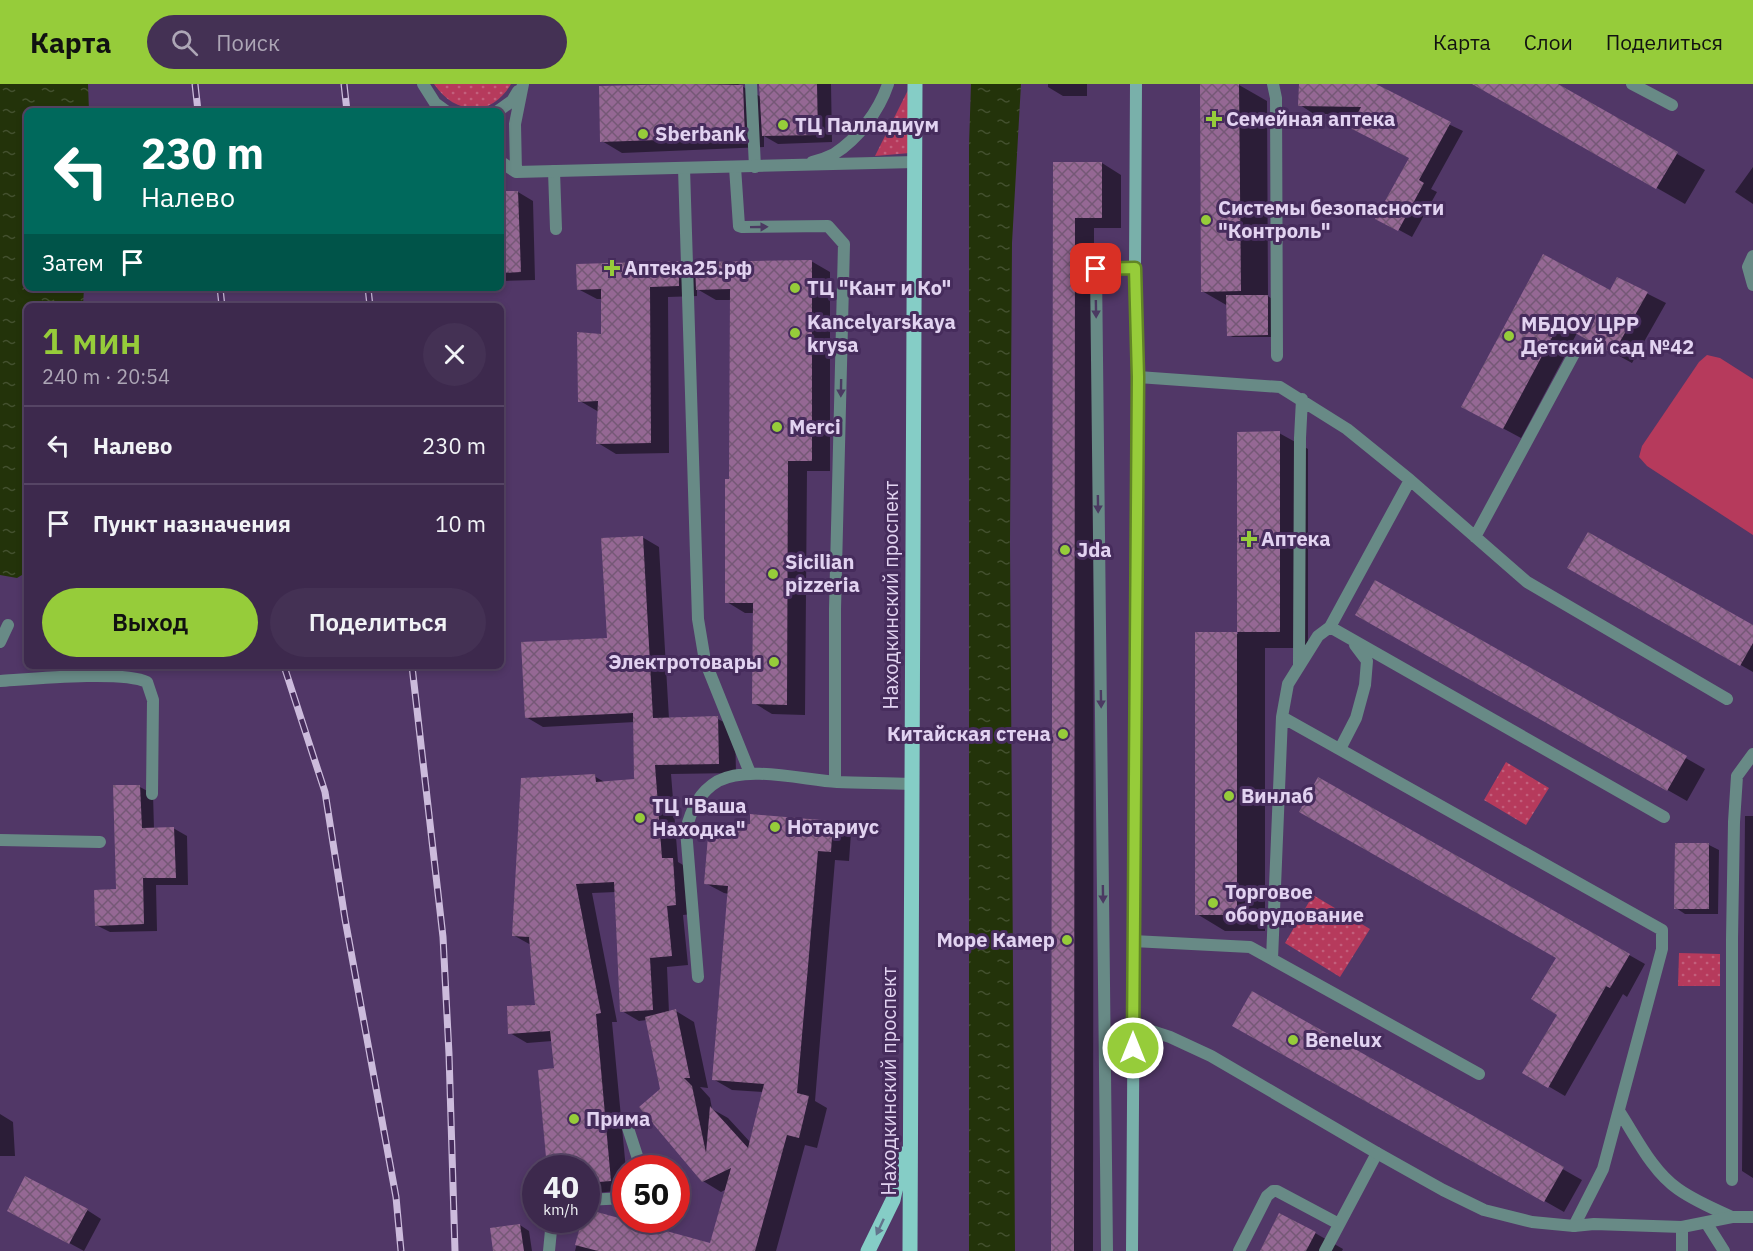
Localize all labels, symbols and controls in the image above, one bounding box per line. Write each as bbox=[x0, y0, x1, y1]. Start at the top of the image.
search box bbox=[147, 15, 567, 69]
text: Карта bbox=[30, 24, 111, 61]
icon: search bbox=[168, 26, 201, 59]
text: Поиск bbox=[216, 28, 280, 57]
text: Карта bbox=[1433, 28, 1491, 56]
text: Слои bbox=[1524, 28, 1573, 56]
text: Поделиться bbox=[1606, 28, 1723, 56]
place label: Семейная аптека bbox=[1226, 105, 1395, 132]
place label: ТЦ Палладиум bbox=[795, 111, 939, 138]
marker: Семейная аптека bbox=[1207, 112, 1221, 126]
marker: ТЦ Палладиум bbox=[776, 118, 790, 132]
place label: Sberbank bbox=[655, 120, 746, 147]
text: 230 m bbox=[141, 126, 264, 181]
marker: Sberbank bbox=[636, 127, 650, 141]
icon: left bbox=[42, 132, 120, 210]
text: Налево bbox=[141, 179, 235, 214]
place label: Системы безопасности "Контроль" bbox=[1218, 194, 1444, 244]
marker: Системы безопасности "Контроль" bbox=[1199, 213, 1213, 227]
one-way arrow bbox=[750, 222, 769, 232]
pin bbox=[1070, 243, 1121, 294]
icon: arrive bbox=[116, 246, 149, 279]
text: Затем bbox=[42, 248, 104, 277]
icon: arrive bbox=[1079, 252, 1112, 285]
place label: Аптека25.рф bbox=[624, 254, 752, 281]
marker: Аптека25.рф bbox=[605, 261, 619, 275]
place label: ТЦ "Кант и Ко" bbox=[807, 274, 951, 301]
marker: ТЦ "Кант и Ко" bbox=[788, 281, 802, 295]
one-way arrow bbox=[1091, 300, 1101, 319]
place label: Kancelyarskaya krysa bbox=[807, 308, 956, 358]
place label: МБДОУ ЦРР Детский сад №42 bbox=[1521, 310, 1694, 360]
text: 1 мин bbox=[42, 317, 141, 364]
button: close bbox=[423, 323, 486, 386]
marker: Kancelyarskaya krysa bbox=[788, 326, 802, 340]
marker: МБДОУ ЦРР Детский сад №42 bbox=[1502, 329, 1516, 343]
text: 240 m · 20:54 bbox=[42, 363, 170, 390]
one-way arrow bbox=[836, 379, 845, 398]
place label: Merci bbox=[789, 413, 841, 440]
marker: Merci bbox=[770, 420, 784, 434]
icon: left bbox=[42, 429, 75, 462]
text: Налево bbox=[93, 431, 172, 460]
text: 230 m bbox=[422, 431, 486, 460]
street label: Находкинский проспект bbox=[877, 480, 904, 709]
one-way arrow bbox=[1094, 495, 1103, 514]
icon: arrive bbox=[42, 507, 75, 540]
text: Пункт назначения bbox=[93, 509, 291, 538]
text: 10 m bbox=[435, 509, 486, 538]
place label: Аптека bbox=[1261, 525, 1331, 552]
marker: Аптека bbox=[1242, 532, 1256, 546]
place label: Jda bbox=[1077, 536, 1112, 563]
marker: Jda bbox=[1058, 543, 1072, 557]
place label: Sicilian pizzeria bbox=[785, 548, 860, 598]
marker: Sicilian pizzeria bbox=[766, 567, 780, 581]
button: Выход bbox=[42, 588, 258, 657]
button: Поделиться bbox=[270, 588, 486, 657]
place label: Электротовары bbox=[608, 648, 762, 675]
marker: Электротовары bbox=[767, 655, 781, 669]
one-way arrow bbox=[1096, 690, 1105, 709]
place label: Китайская стена bbox=[887, 720, 1051, 747]
marker: Китайская стена bbox=[1056, 727, 1070, 741]
place label: Винлаб bbox=[1241, 782, 1314, 809]
marker: Винлаб bbox=[1222, 789, 1236, 803]
place label: ТЦ "Ваша Находка" bbox=[652, 792, 747, 842]
marker: ТЦ "Ваша Находка" bbox=[633, 811, 647, 825]
place label: Нотариус bbox=[787, 813, 879, 840]
marker: Нотариус bbox=[768, 820, 782, 834]
place label: Торговое оборудование bbox=[1225, 878, 1364, 928]
one-way arrow bbox=[1098, 885, 1108, 904]
marker: Торговое оборудование bbox=[1206, 896, 1220, 910]
place label: Море Камер bbox=[936, 926, 1055, 953]
marker: Море Камер bbox=[1060, 933, 1074, 947]
street label: Находкинский проспект bbox=[875, 966, 902, 1195]
position arrow bbox=[1101, 1016, 1165, 1080]
place label: Benelux bbox=[1305, 1026, 1382, 1053]
marker: Benelux bbox=[1286, 1033, 1300, 1047]
place label: Прима bbox=[586, 1105, 650, 1132]
marker: Прима bbox=[567, 1112, 581, 1126]
speed limit sign: 50 bbox=[612, 1155, 690, 1233]
text: 40 bbox=[543, 1167, 579, 1206]
text: km/h bbox=[543, 1200, 579, 1219]
one-way arrow bbox=[876, 1218, 885, 1235]

